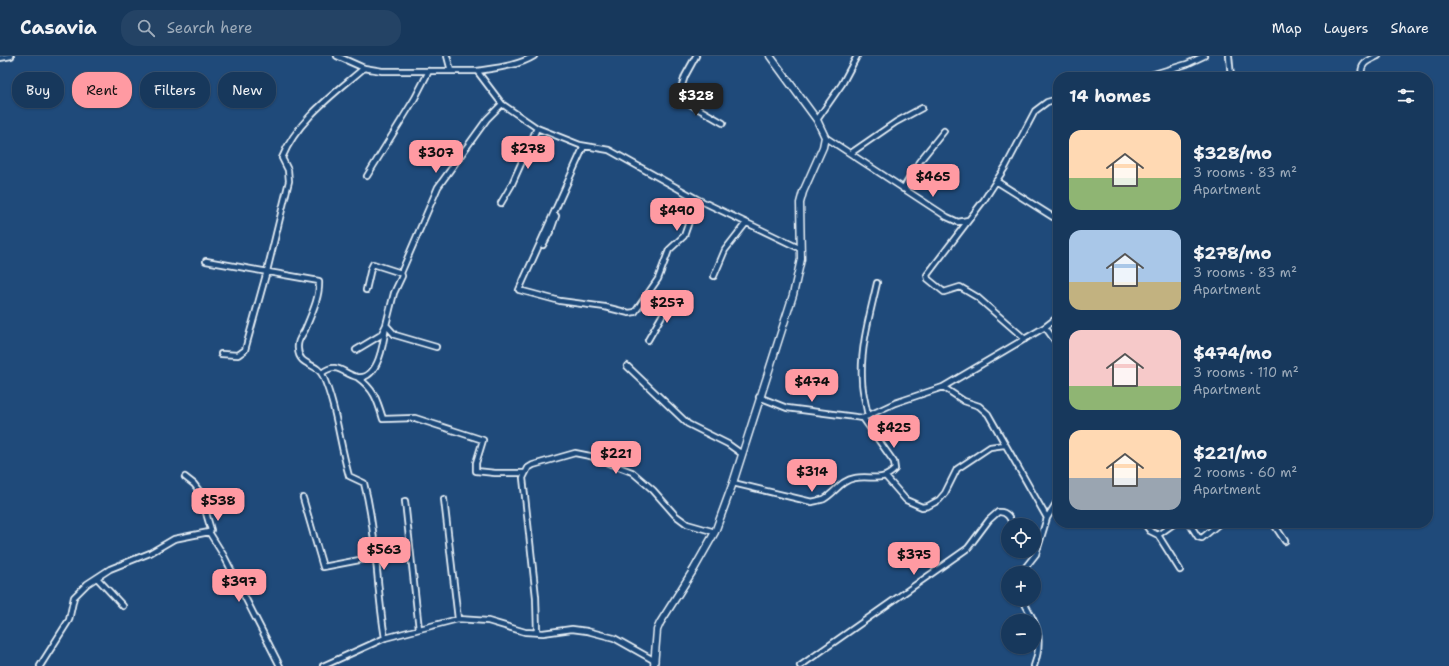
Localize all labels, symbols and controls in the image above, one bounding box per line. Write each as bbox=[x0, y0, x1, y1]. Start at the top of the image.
search box bbox=[121, 10, 401, 46]
text: Casavia bbox=[20, 15, 97, 40]
icon: search bbox=[135, 17, 157, 39]
text: Search here bbox=[167, 18, 252, 38]
text: Map bbox=[1272, 19, 1302, 37]
text: Layers bbox=[1324, 19, 1368, 37]
text: Share bbox=[1390, 19, 1429, 37]
chip: Buy bbox=[12, 72, 64, 108]
chip: Rent bbox=[72, 72, 132, 108]
chip: Filters bbox=[140, 72, 210, 108]
chip: New bbox=[218, 72, 276, 108]
pin: $328 bbox=[672, 83, 720, 117]
text: 14 homes bbox=[1069, 85, 1151, 107]
icon: filters bbox=[1395, 85, 1417, 107]
text: $328 bbox=[678, 87, 714, 104]
pin: $278 bbox=[504, 136, 552, 170]
pin: $307 bbox=[412, 140, 460, 174]
text: $278 bbox=[510, 140, 546, 157]
text: $328/mo bbox=[1193, 142, 1272, 164]
text: $307 bbox=[418, 144, 454, 161]
icon: home bbox=[1101, 146, 1149, 194]
pin: $465 bbox=[909, 164, 957, 198]
text: 3 rooms · 83 m² bbox=[1193, 164, 1297, 181]
text: $465 bbox=[916, 168, 950, 185]
text: Apartment bbox=[1193, 181, 1261, 198]
pin: $490 bbox=[653, 198, 701, 232]
text: $490 bbox=[659, 202, 695, 219]
text: $278/mo bbox=[1193, 242, 1272, 264]
icon: home bbox=[1101, 246, 1149, 294]
text: 3 rooms · 83 m² bbox=[1193, 264, 1297, 281]
text: Apartment bbox=[1193, 281, 1261, 298]
pin: $257 bbox=[643, 290, 691, 324]
text: $257 bbox=[650, 294, 684, 311]
text: $474/mo bbox=[1193, 342, 1272, 364]
icon: home bbox=[1101, 346, 1149, 394]
text: 3 rooms · 110 m² bbox=[1193, 364, 1299, 381]
pin: $474 bbox=[788, 369, 836, 403]
text: $474 bbox=[794, 373, 830, 390]
text: Apartment bbox=[1193, 381, 1261, 398]
pin: $425 bbox=[870, 415, 918, 449]
text: $425 bbox=[877, 419, 911, 436]
pin: $221 bbox=[592, 441, 640, 475]
text: $221/mo bbox=[1193, 442, 1267, 464]
text: $221 bbox=[600, 445, 632, 462]
icon: home bbox=[1101, 446, 1149, 494]
pin: $314 bbox=[788, 459, 836, 493]
text: $314 bbox=[796, 463, 828, 480]
text: 2 rooms · 60 m² bbox=[1193, 464, 1297, 481]
text: Apartment bbox=[1193, 481, 1261, 498]
pin: $538 bbox=[194, 488, 242, 522]
text: $538 bbox=[200, 492, 236, 509]
map controls bbox=[1001, 518, 1041, 654]
button: locate bbox=[1001, 518, 1041, 558]
pin: $563 bbox=[360, 537, 408, 571]
text: $563 bbox=[367, 541, 401, 558]
pin: $375 bbox=[890, 542, 938, 576]
text: $375 bbox=[897, 546, 931, 563]
button: + bbox=[1001, 566, 1041, 606]
pin: $397 bbox=[215, 569, 263, 603]
text: $397 bbox=[221, 573, 257, 590]
button: − bbox=[1001, 614, 1041, 654]

